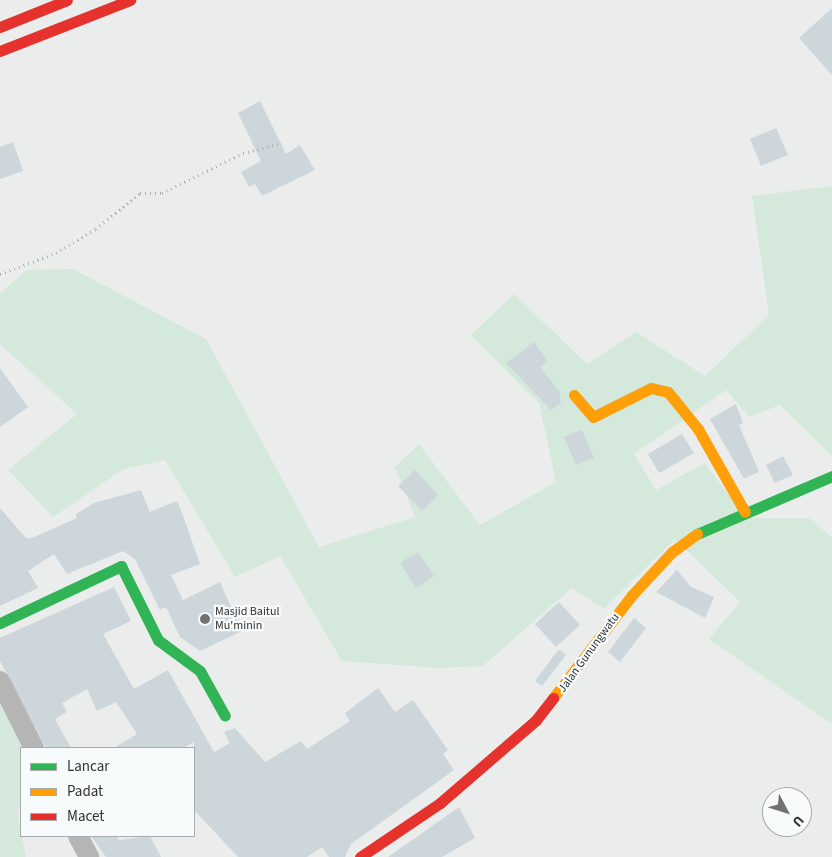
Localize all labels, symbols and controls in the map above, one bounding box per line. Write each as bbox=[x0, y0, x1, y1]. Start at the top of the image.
place label: Masjid Baitul Mu'minin bbox=[215, 605, 279, 633]
street label: Jalan Gunungwatu bbox=[555, 611, 623, 695]
marker: Masjid Baitul Mu'minin bbox=[199, 613, 211, 625]
legend bbox=[20, 747, 195, 837]
text: Lancar bbox=[67, 756, 110, 777]
text: Padat bbox=[67, 781, 103, 802]
north arrow bbox=[762, 787, 812, 837]
text: Macet bbox=[67, 806, 104, 827]
text: U bbox=[787, 811, 808, 831]

